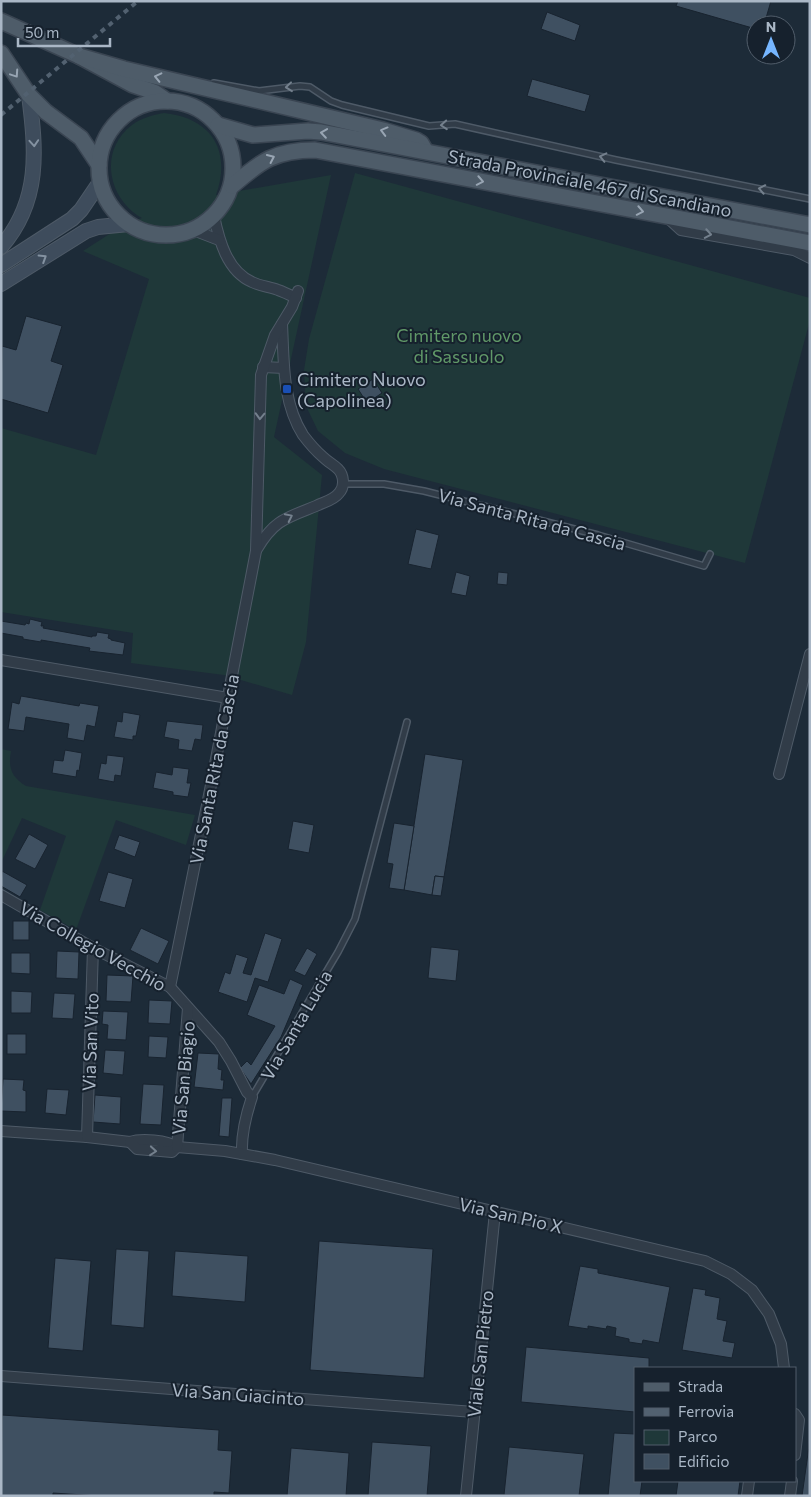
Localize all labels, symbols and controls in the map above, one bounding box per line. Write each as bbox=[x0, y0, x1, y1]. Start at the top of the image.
scale bar bbox=[18, 15, 110, 47]
north arrow bbox=[746, 15, 796, 65]
text: N bbox=[766, 18, 776, 35]
text: 50 m bbox=[25, 23, 59, 41]
one-way arrow bbox=[9, 68, 18, 78]
one-way arrow bbox=[153, 72, 162, 83]
one-way arrow bbox=[284, 81, 292, 92]
one-way arrow bbox=[440, 119, 448, 130]
one-way arrow bbox=[380, 126, 388, 137]
one-way arrow bbox=[320, 128, 328, 139]
one-way arrow bbox=[29, 140, 40, 148]
street label: Strada Provinciale 467 di Scandiano bbox=[446, 145, 734, 221]
one-way arrow bbox=[598, 152, 607, 163]
one-way arrow bbox=[266, 154, 275, 164]
one-way arrow bbox=[475, 175, 484, 185]
one-way arrow bbox=[758, 185, 766, 195]
one-way arrow bbox=[635, 205, 644, 215]
one-way arrow bbox=[704, 229, 712, 239]
one-way arrow bbox=[37, 255, 46, 265]
park label: Cimitero nuovo di Sassuolo bbox=[396, 324, 522, 367]
place label: Cimitero Nuovo (Capolinea) bbox=[297, 368, 426, 411]
marker: Cimitero Nuovo (Capolinea) bbox=[281, 383, 293, 395]
one-way arrow bbox=[255, 412, 265, 420]
street label: Via Santa Rita da Cascia bbox=[436, 483, 628, 555]
one-way arrow bbox=[284, 512, 293, 523]
street label: Via Santa Rita da Cascia bbox=[185, 672, 243, 866]
street label: Via Collegio Vecchio bbox=[16, 897, 170, 995]
street label: Via Santa Lucia bbox=[256, 966, 336, 1084]
street label: Via San Vito bbox=[77, 992, 103, 1092]
street label: Via San Biagio bbox=[167, 1020, 199, 1136]
one-way arrow bbox=[149, 1145, 157, 1156]
street label: Via San Pio X bbox=[457, 1192, 565, 1238]
street label: Viale San Pietro bbox=[462, 1289, 498, 1419]
legend bbox=[634, 1367, 796, 1482]
text: Strada bbox=[678, 1377, 723, 1395]
street label: Via San Giacinto bbox=[171, 1378, 305, 1410]
text: Ferrovia bbox=[678, 1402, 734, 1420]
text: Parco bbox=[678, 1427, 717, 1445]
text: Edificio bbox=[678, 1452, 729, 1470]

